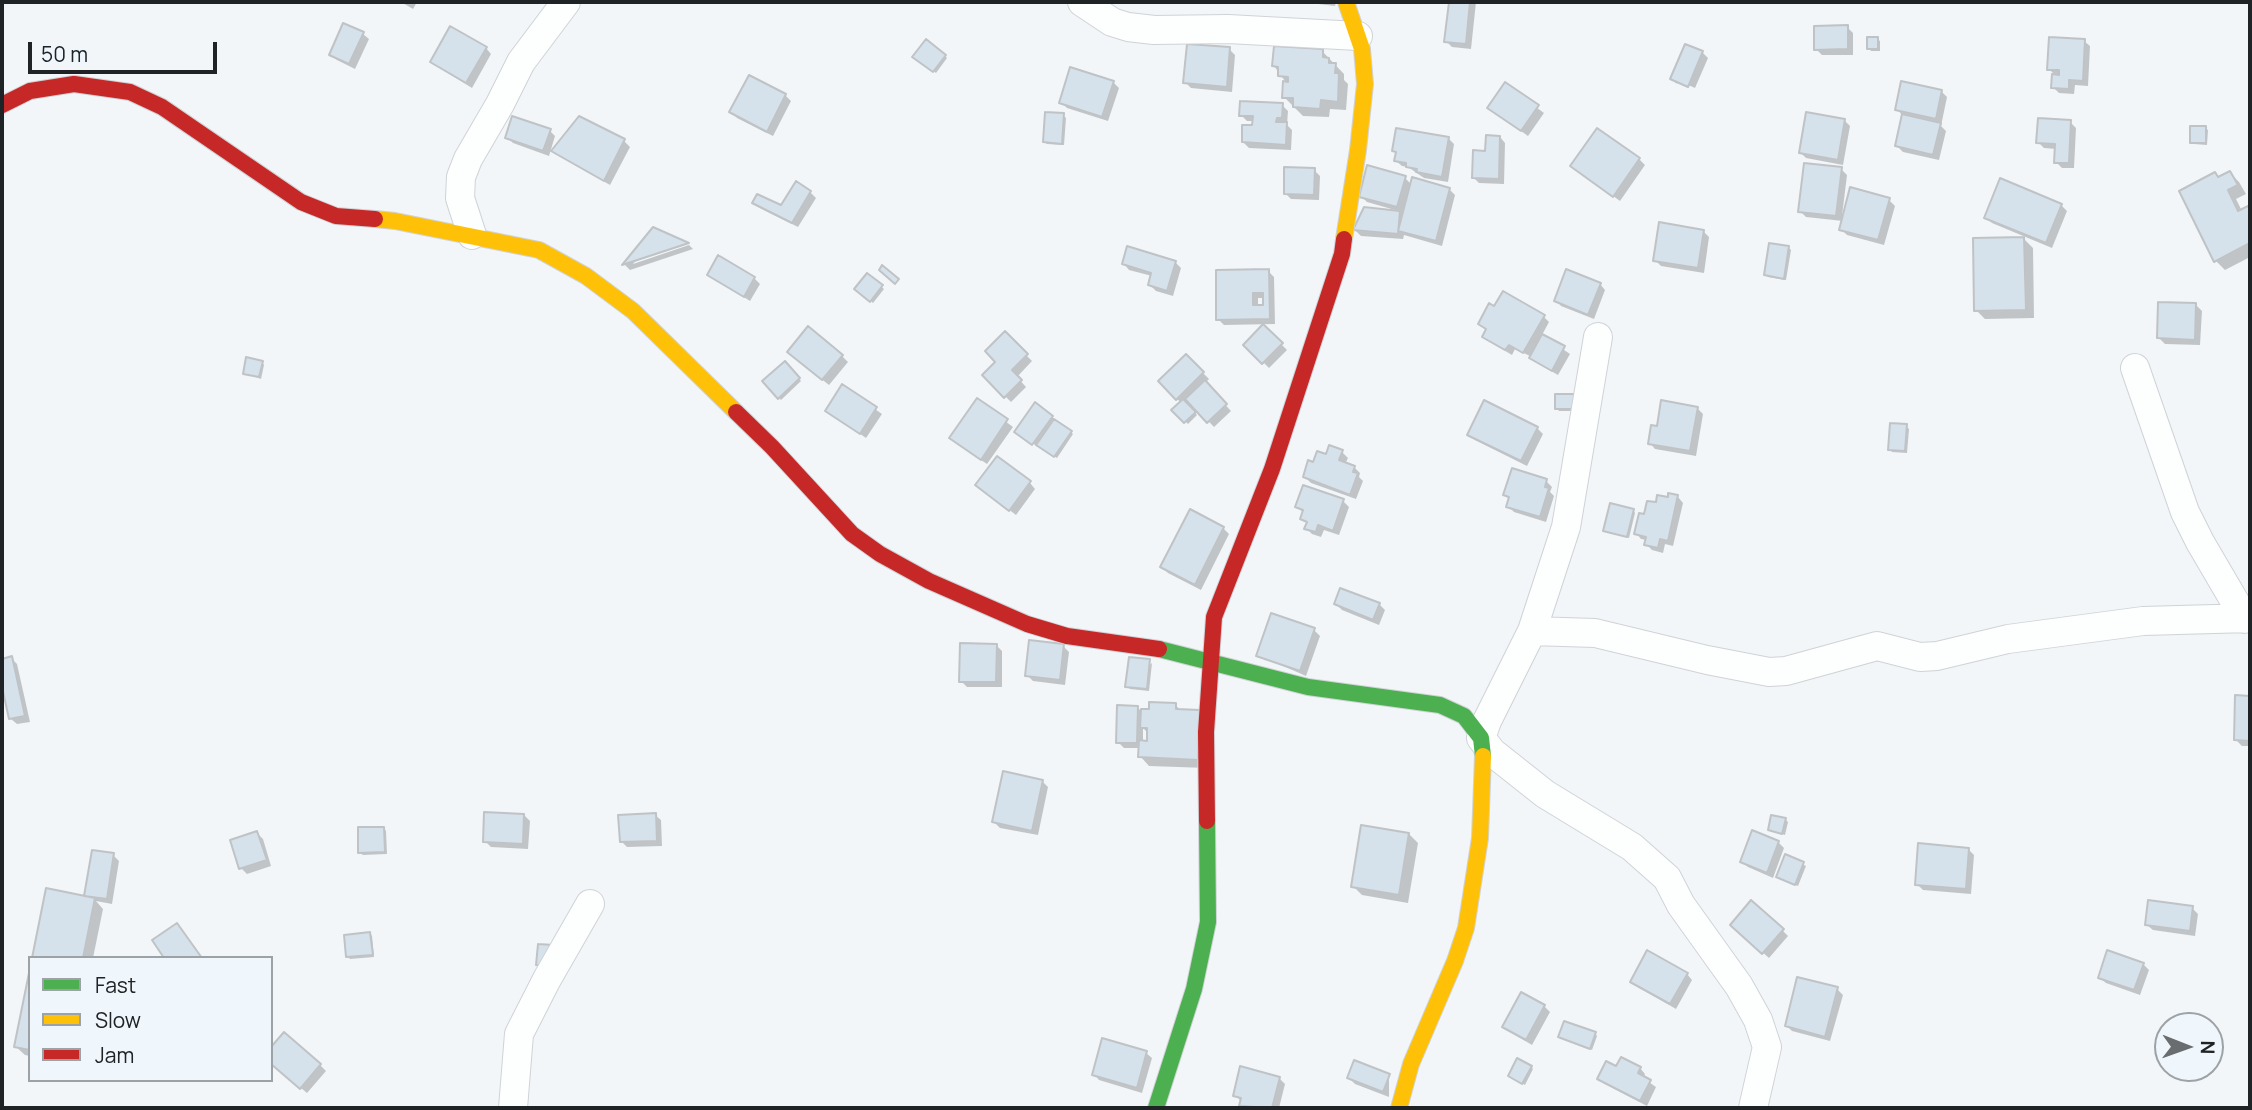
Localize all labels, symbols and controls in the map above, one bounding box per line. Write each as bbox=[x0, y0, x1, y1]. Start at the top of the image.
scale bar bbox=[32, 28, 220, 72]
text: 50 m bbox=[41, 40, 88, 68]
legend bbox=[28, 956, 273, 1082]
text: Fast bbox=[95, 971, 136, 999]
text: Slow bbox=[95, 1006, 141, 1034]
north arrow bbox=[2154, 1012, 2224, 1082]
text: N bbox=[2195, 1040, 2221, 1054]
text: Jam bbox=[95, 1041, 134, 1069]

